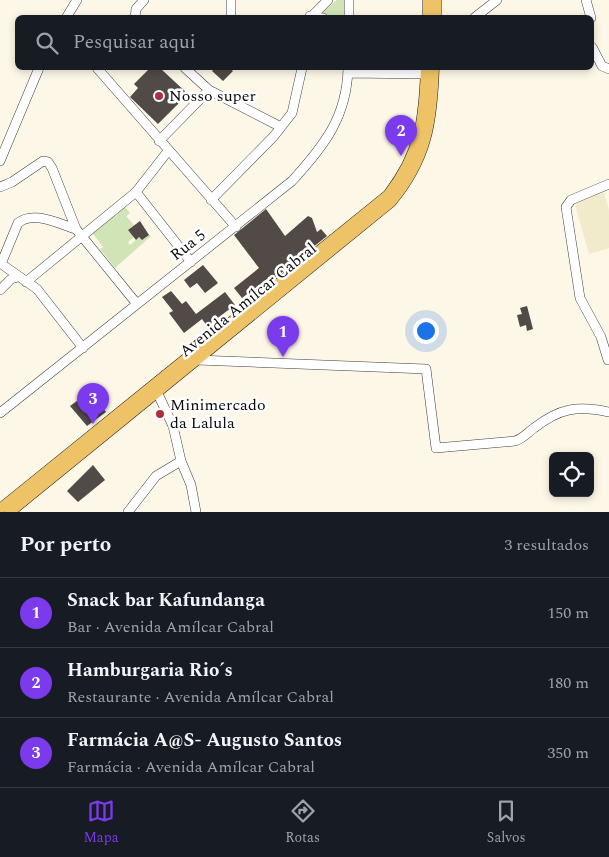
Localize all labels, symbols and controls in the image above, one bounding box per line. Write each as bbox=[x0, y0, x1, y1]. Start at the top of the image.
search box bbox=[15, 15, 594, 70]
text: Pesquisar aqui bbox=[73, 28, 196, 57]
icon: search bbox=[33, 29, 61, 57]
place label: Nosso super bbox=[169, 84, 256, 108]
marker: Nosso super bbox=[153, 90, 165, 102]
pin: 2 bbox=[385, 115, 417, 156]
street label: Rua 5 bbox=[165, 223, 211, 267]
street label: Avenida Amílcar Cabral bbox=[174, 237, 322, 363]
pin: 1 bbox=[267, 316, 299, 357]
your location bbox=[413, 318, 439, 344]
pin: 3 bbox=[77, 383, 109, 424]
place label: Minimercado da Lalula bbox=[170, 393, 266, 435]
marker: Minimercado da Lalula bbox=[154, 408, 166, 420]
map controls bbox=[549, 452, 594, 497]
button: locate bbox=[549, 452, 594, 497]
text: Por perto bbox=[20, 529, 111, 561]
text: 3 resultados bbox=[504, 533, 589, 557]
text: Snack bar Kafundanga bbox=[67, 586, 265, 615]
text: 1 bbox=[32, 601, 40, 625]
text: 150 m bbox=[547, 601, 589, 625]
text: Bar · Avenida Amílcar Cabral bbox=[67, 615, 274, 639]
text: Hamburgaria Rio´s bbox=[67, 656, 233, 685]
text: 2 bbox=[32, 671, 40, 695]
text: 180 m bbox=[547, 671, 589, 695]
text: Restaurante · Avenida Amílcar Cabral bbox=[67, 685, 334, 709]
text: Farmácia A@S- Augusto Santos bbox=[67, 726, 342, 755]
text: 3 bbox=[32, 741, 40, 765]
text: 350 m bbox=[547, 741, 589, 765]
text: Farmácia · Avenida Amílcar Cabral bbox=[67, 755, 315, 779]
tab: Mapa bbox=[83, 797, 119, 848]
tab: Rotas bbox=[285, 797, 320, 848]
tab: Salvos bbox=[487, 797, 526, 848]

